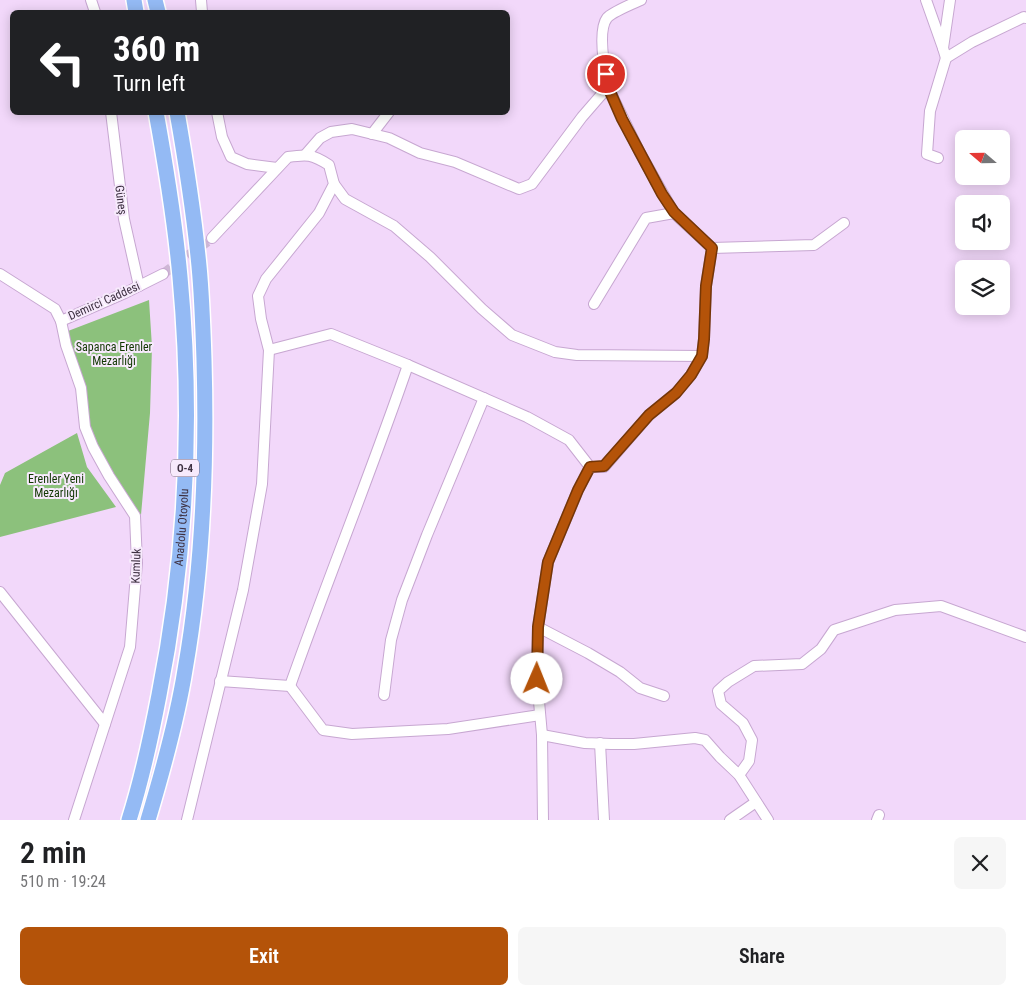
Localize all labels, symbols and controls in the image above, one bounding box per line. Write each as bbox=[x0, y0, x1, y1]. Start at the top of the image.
text: 360 m bbox=[113, 29, 200, 70]
icon: left bbox=[30, 30, 95, 95]
pin bbox=[585, 53, 627, 95]
icon: arrive bbox=[592, 60, 620, 88]
text: Turn left bbox=[113, 71, 185, 96]
north arrow bbox=[955, 130, 1010, 185]
map controls bbox=[955, 130, 1010, 315]
street label: Güneş bbox=[112, 184, 130, 216]
button: sound bbox=[955, 195, 1010, 250]
button: layers bbox=[955, 260, 1010, 315]
street label: Demirci Caddesi bbox=[66, 279, 142, 323]
park label: Sapanca Erenler Mezarlığı bbox=[76, 340, 153, 368]
road number: O-4 bbox=[171, 459, 199, 476]
park label: Erenler Yeni Mezarlığı bbox=[28, 472, 84, 500]
street label: Anadolu Otoyolu bbox=[171, 488, 191, 567]
street label: Kumluk bbox=[128, 548, 144, 584]
position arrow bbox=[510, 652, 562, 704]
text: 2 min bbox=[20, 835, 86, 870]
button: close bbox=[954, 837, 1006, 889]
text: 510 m · 19:24 bbox=[20, 872, 106, 891]
button: Exit bbox=[20, 927, 508, 985]
button: Share bbox=[518, 927, 1006, 985]

